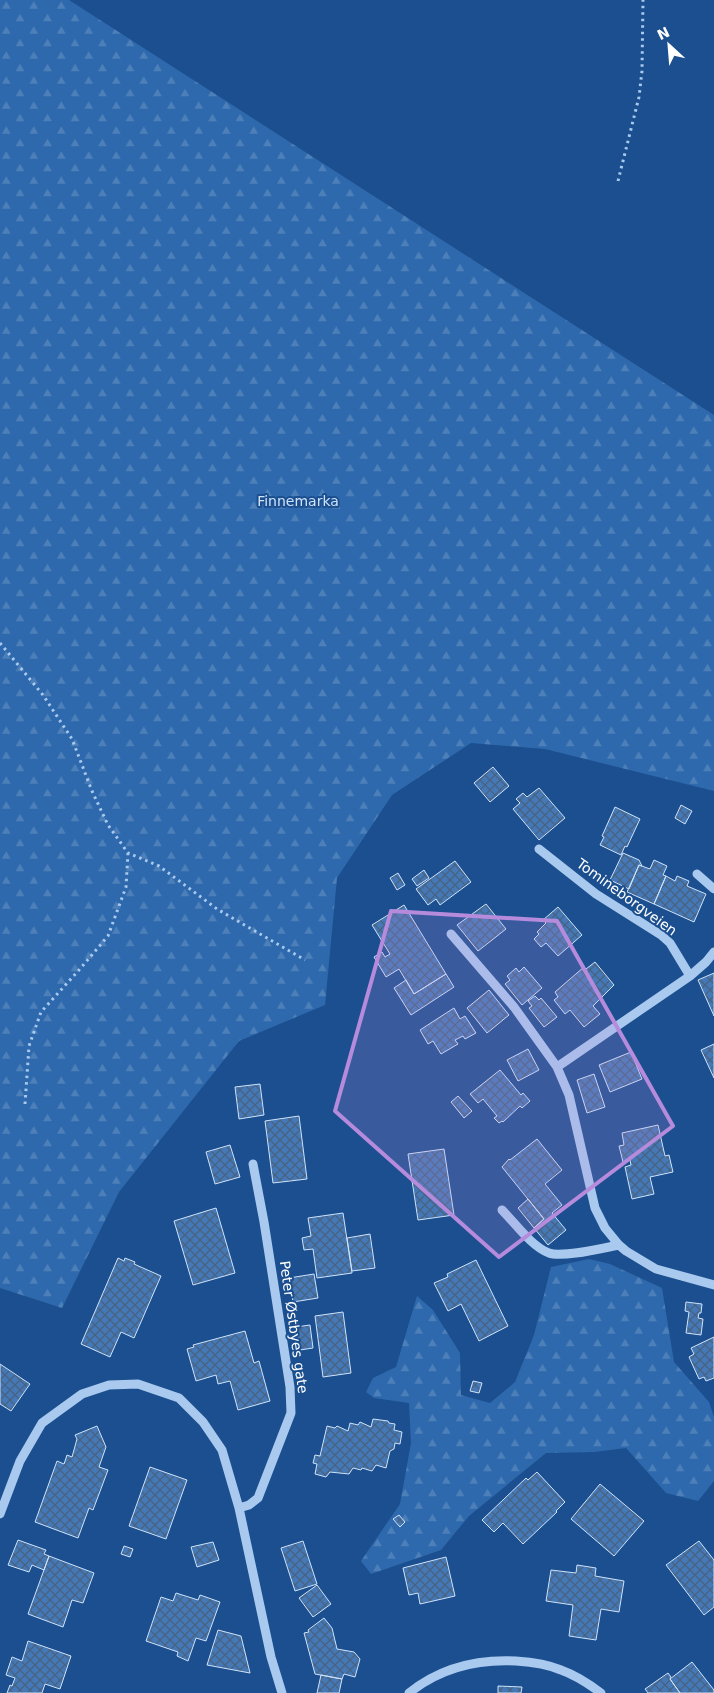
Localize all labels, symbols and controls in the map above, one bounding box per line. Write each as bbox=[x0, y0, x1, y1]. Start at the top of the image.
north arrow bbox=[644, 20, 694, 70]
text: N bbox=[655, 24, 672, 43]
park label: Finnemarka bbox=[257, 493, 339, 509]
street label: Tomineborgveien bbox=[573, 855, 680, 939]
street label: Peter Østbyes gate bbox=[277, 1260, 311, 1394]

